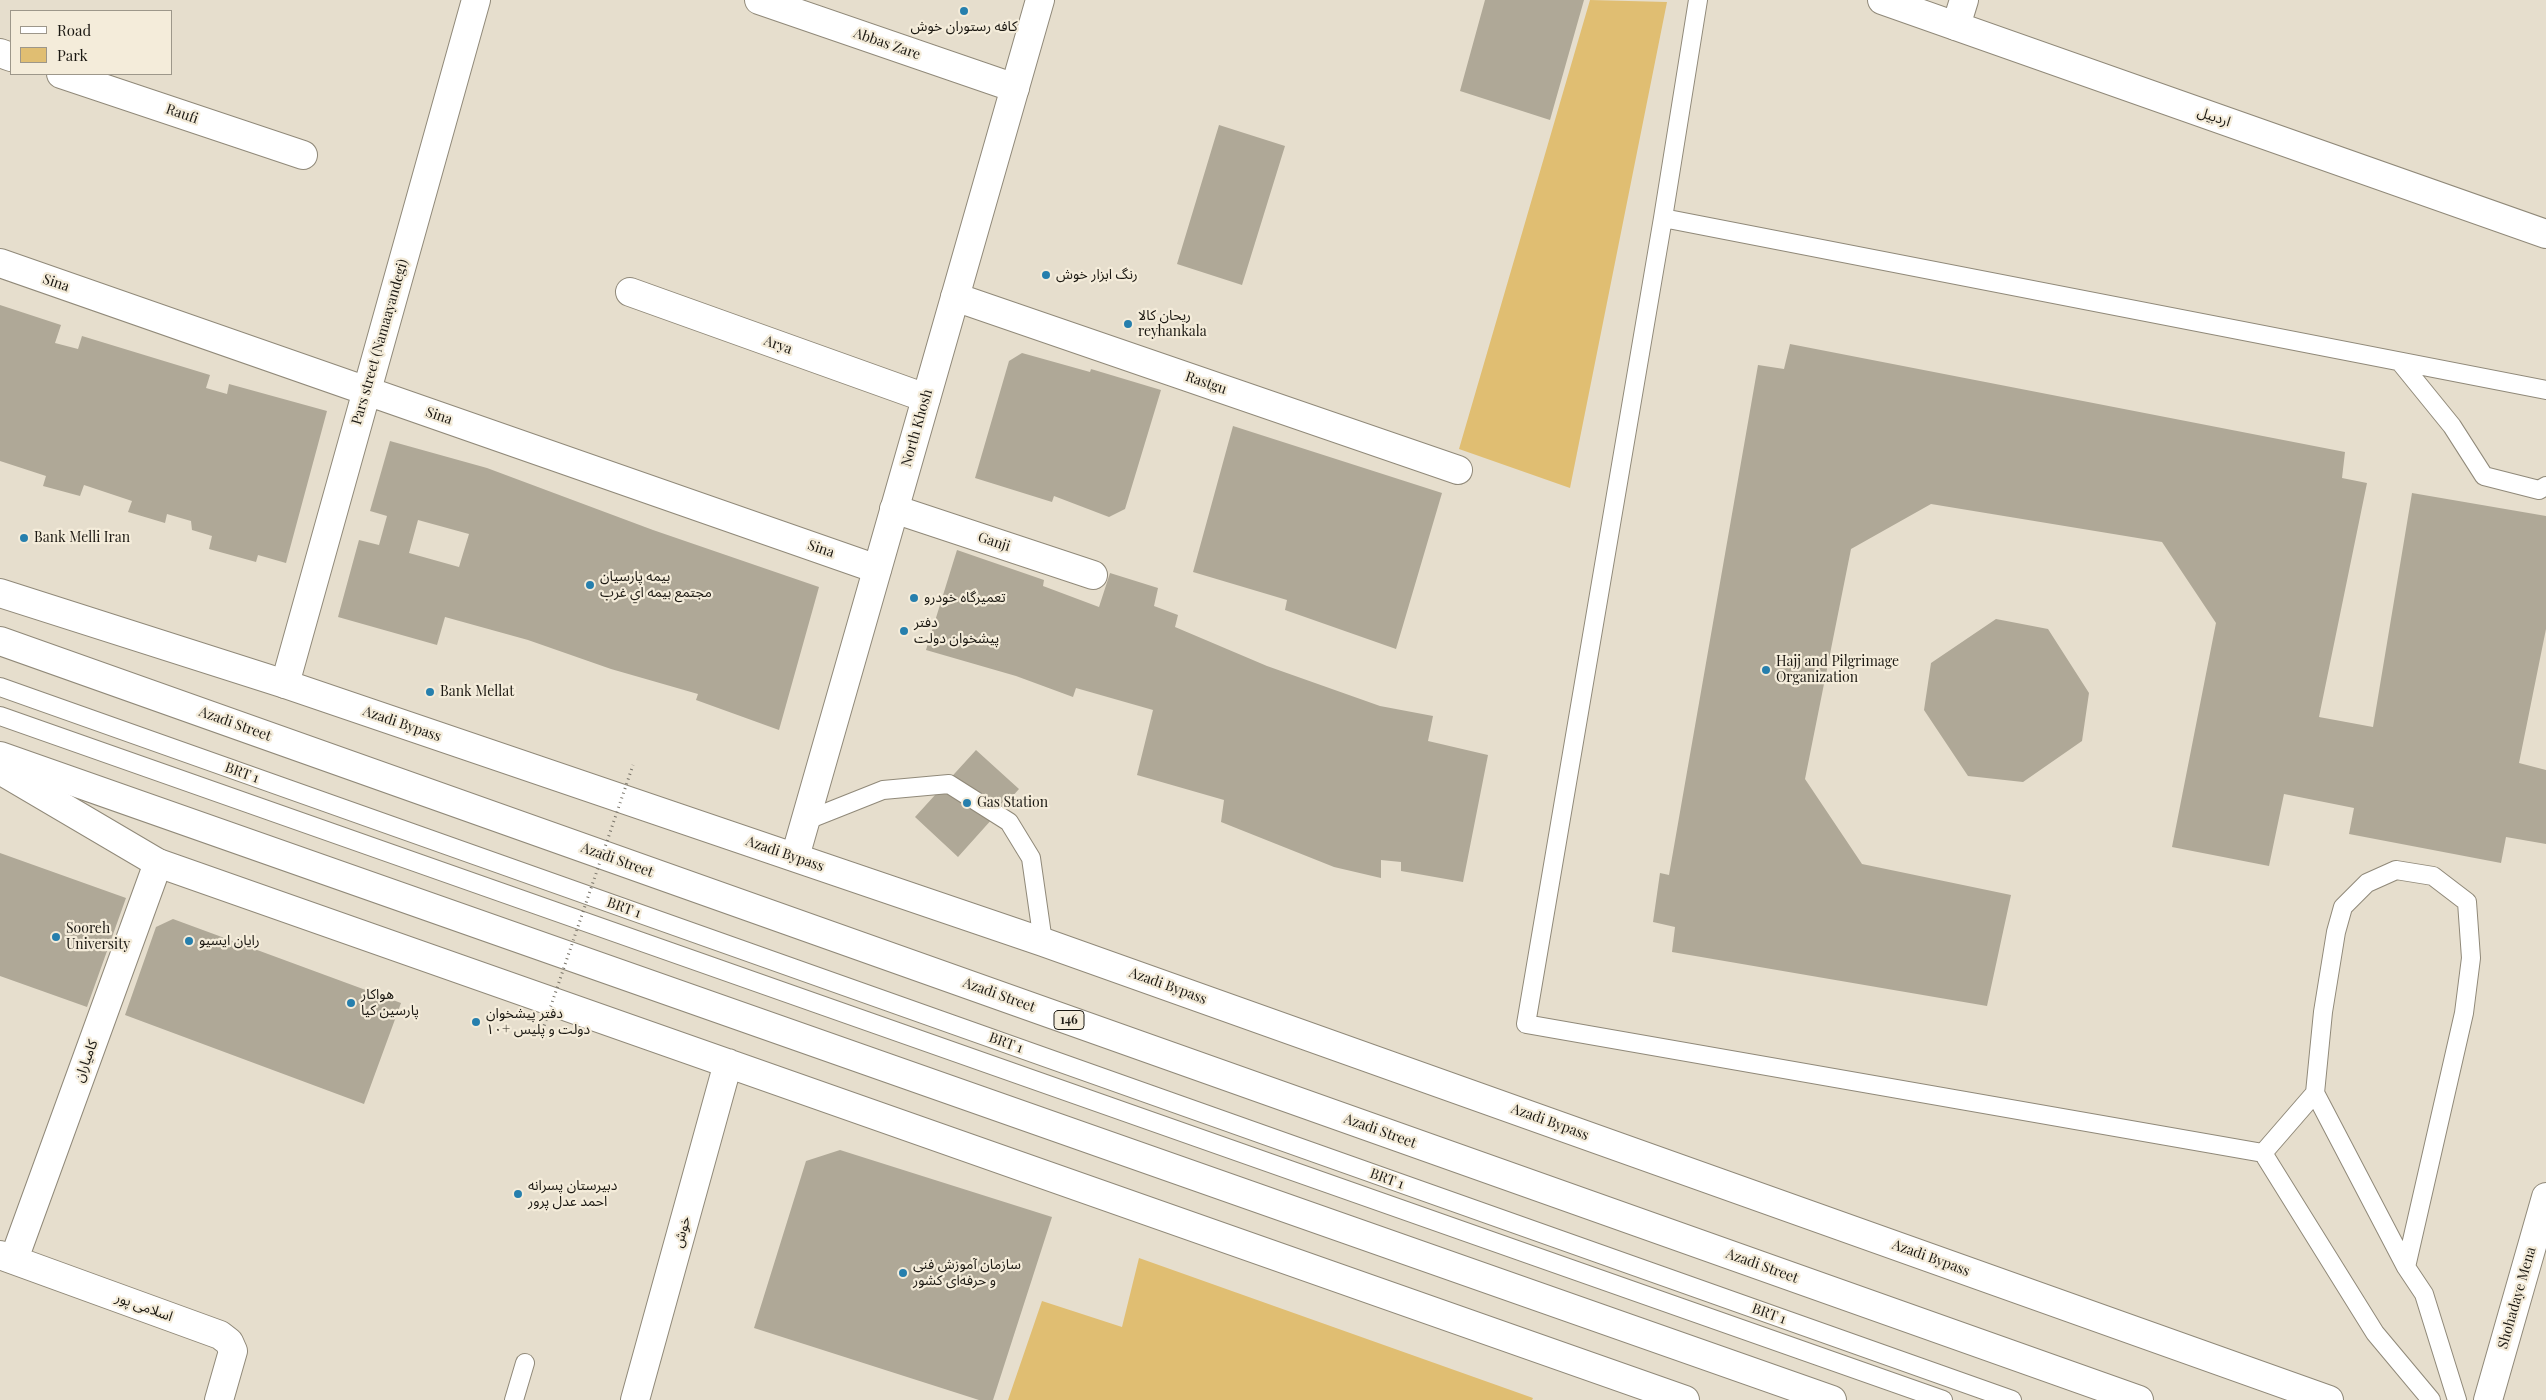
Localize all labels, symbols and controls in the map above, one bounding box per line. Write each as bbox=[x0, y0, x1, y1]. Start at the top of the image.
marker: کافه رستوران خوش bbox=[958, 5, 970, 17]
legend bbox=[10, 10, 172, 75]
place label: کافه رستوران خوش bbox=[911, 19, 1017, 35]
text: Road bbox=[57, 20, 91, 40]
street label: Abbas Zare bbox=[851, 25, 923, 63]
text: Park bbox=[57, 45, 88, 65]
street label: Raufi bbox=[164, 101, 200, 127]
street label: اردبیل bbox=[2195, 104, 2233, 130]
street label: Pars street (Namaayandegi) bbox=[348, 257, 412, 427]
place label: رنگ ابزار خوش bbox=[1056, 267, 1138, 283]
marker: رنگ ابزار خوش bbox=[1040, 269, 1052, 281]
street label: Sina bbox=[41, 271, 71, 295]
place label: ریحان کالا reyhankala bbox=[1138, 308, 1207, 341]
marker: ریحان کالا reyhankala bbox=[1122, 318, 1134, 330]
street label: Arya bbox=[762, 332, 794, 358]
street label: Rastgu bbox=[1183, 368, 1229, 398]
street label: North Khosh bbox=[898, 387, 936, 469]
street label: Sina bbox=[424, 404, 454, 428]
street label: Ganji bbox=[976, 529, 1012, 555]
place label: Bank Melli Iran bbox=[34, 530, 130, 546]
marker: Bank Melli Iran bbox=[18, 532, 30, 544]
street label: Sina bbox=[806, 537, 836, 561]
place label: بيمه پارسيان مجتمع بيمه اي غرب bbox=[600, 569, 712, 602]
marker: بيمه پارسيان مجتمع بيمه اي غرب bbox=[584, 579, 596, 591]
place label: تعمیرگاه خودرو bbox=[924, 590, 1006, 606]
marker: تعمیرگاه خودرو bbox=[908, 592, 920, 604]
place label: دفتر پیشخوان دولت bbox=[914, 615, 999, 648]
marker: دفتر پیشخوان دولت bbox=[898, 625, 910, 637]
place label: Hajj and Pilgrimage Organization bbox=[1776, 654, 1899, 686]
marker: Hajj and Pilgrimage Organization bbox=[1760, 664, 1772, 676]
place label: Bank Mellat bbox=[440, 684, 514, 700]
marker: Bank Mellat bbox=[424, 686, 436, 698]
street label: Azadi Street bbox=[197, 703, 273, 745]
street label: Azadi Bypass bbox=[361, 703, 443, 745]
street label: BRT 1 bbox=[223, 759, 261, 787]
place label: Gas Station bbox=[977, 795, 1048, 811]
marker: Gas Station bbox=[961, 797, 973, 809]
street label: Azadi Bypass bbox=[744, 833, 826, 875]
street label: Azadi Street bbox=[579, 839, 655, 881]
street label: BRT 1 bbox=[605, 894, 643, 922]
place label: Sooreh University bbox=[66, 921, 130, 954]
marker: Sooreh University bbox=[50, 931, 62, 943]
place label: رایان ایسیو bbox=[199, 933, 260, 949]
marker: رایان ایسیو bbox=[183, 935, 195, 947]
street label: Azadi Bypass bbox=[1127, 964, 1209, 1008]
street label: Azadi Street bbox=[961, 974, 1037, 1016]
place label: هواکار پارسین کیا bbox=[361, 987, 419, 1020]
marker: هواکار پارسین کیا bbox=[345, 997, 357, 1009]
place label: دفتر پیشخوان دولت و پلیس +۱۰ bbox=[486, 1006, 590, 1038]
road number: 146 bbox=[1054, 1010, 1084, 1030]
marker: دفتر پیشخوان دولت و پلیس +۱۰ bbox=[470, 1016, 482, 1028]
street label: BRT 1 bbox=[987, 1029, 1025, 1057]
street label: کامیاران bbox=[71, 1037, 101, 1085]
street label: Azadi Bypass bbox=[1509, 1100, 1591, 1144]
street label: Azadi Street bbox=[1342, 1110, 1418, 1152]
street label: BRT 1 bbox=[1368, 1165, 1406, 1193]
place label: دبیرستان پسرانه احمد عدل پرور bbox=[528, 1178, 617, 1210]
marker: دبیرستان پسرانه احمد عدل پرور bbox=[512, 1188, 524, 1200]
street label: خوش bbox=[670, 1214, 694, 1250]
street label: Azadi Bypass bbox=[1890, 1236, 1972, 1280]
street label: Azadi Street bbox=[1724, 1245, 1800, 1287]
street label: Shohadaye Mena bbox=[2494, 1245, 2540, 1351]
place label: سازمان آموزش فنی و حرفه‌ای کشور bbox=[913, 1257, 1021, 1290]
marker: سازمان آموزش فنی و حرفه‌ای کشور bbox=[897, 1267, 909, 1279]
street label: اسلامی پور bbox=[113, 1289, 175, 1325]
street label: BRT 1 bbox=[1750, 1300, 1788, 1328]

